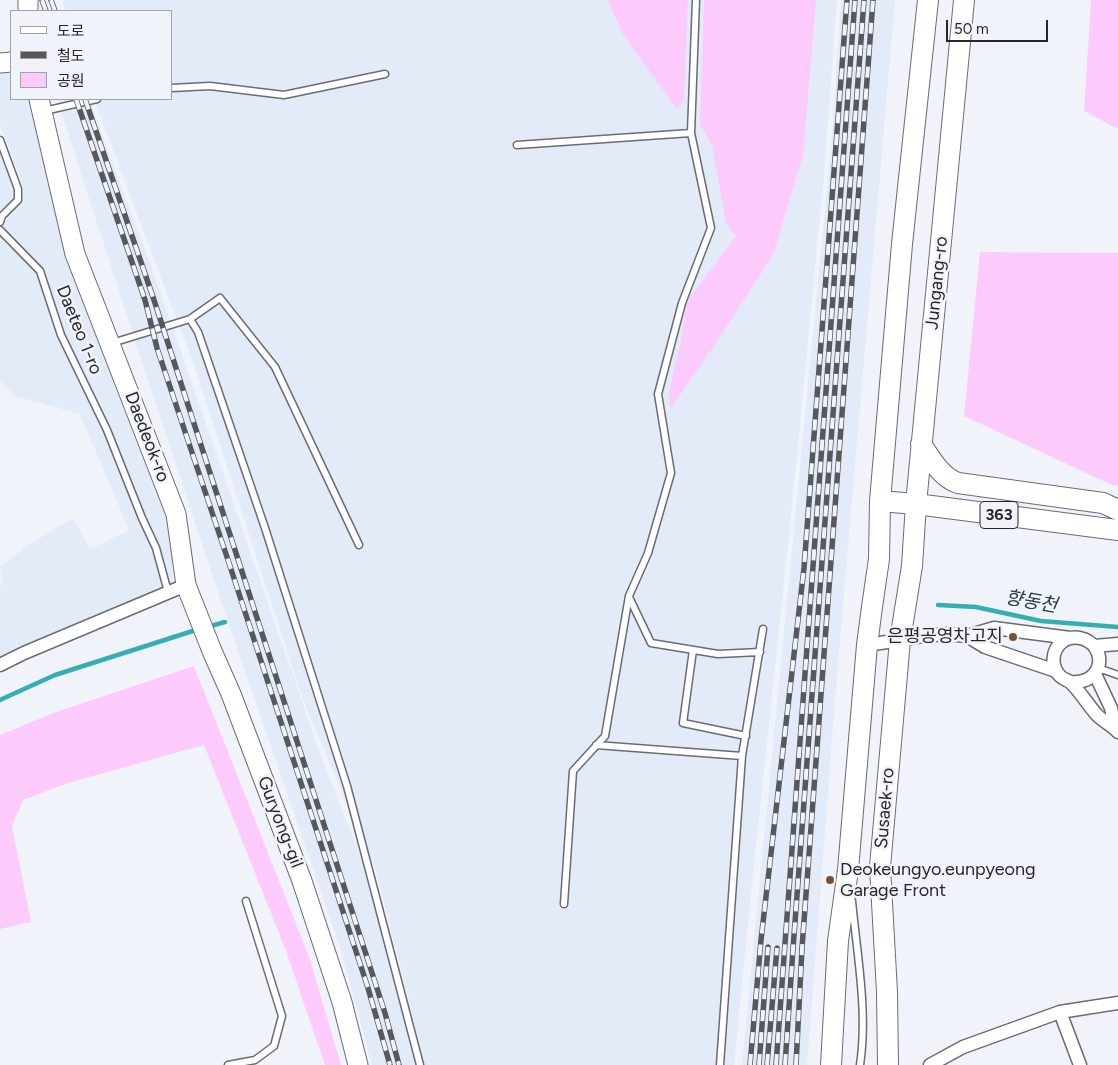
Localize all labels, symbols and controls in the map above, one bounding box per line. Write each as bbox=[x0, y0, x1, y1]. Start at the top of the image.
legend bbox=[10, 10, 172, 100]
scale bar bbox=[948, 10, 1050, 42]
text: 50 m bbox=[954, 20, 989, 38]
text: 도로 bbox=[57, 22, 85, 40]
text: 철도 bbox=[57, 47, 85, 65]
text: 공원 bbox=[57, 72, 85, 90]
street label: Jungang-ro bbox=[921, 235, 953, 331]
street label: Daeteo 1-ro bbox=[51, 282, 107, 378]
street label: Daedeok-ro bbox=[120, 389, 174, 485]
road number: 363 bbox=[980, 502, 1018, 528]
water label: 향동천 bbox=[1003, 586, 1059, 618]
place label: 은평공영차고지 bbox=[887, 626, 1003, 648]
marker: 은평공영차고지 bbox=[1007, 631, 1019, 643]
street label: Susaek-ro bbox=[871, 767, 899, 849]
street label: Guryong-gil bbox=[253, 773, 307, 871]
place label: Deokeungyo.eunpyeong Garage Front bbox=[840, 859, 1036, 902]
marker: Deokeungyo.eunpyeong Garage Front bbox=[824, 874, 836, 886]

